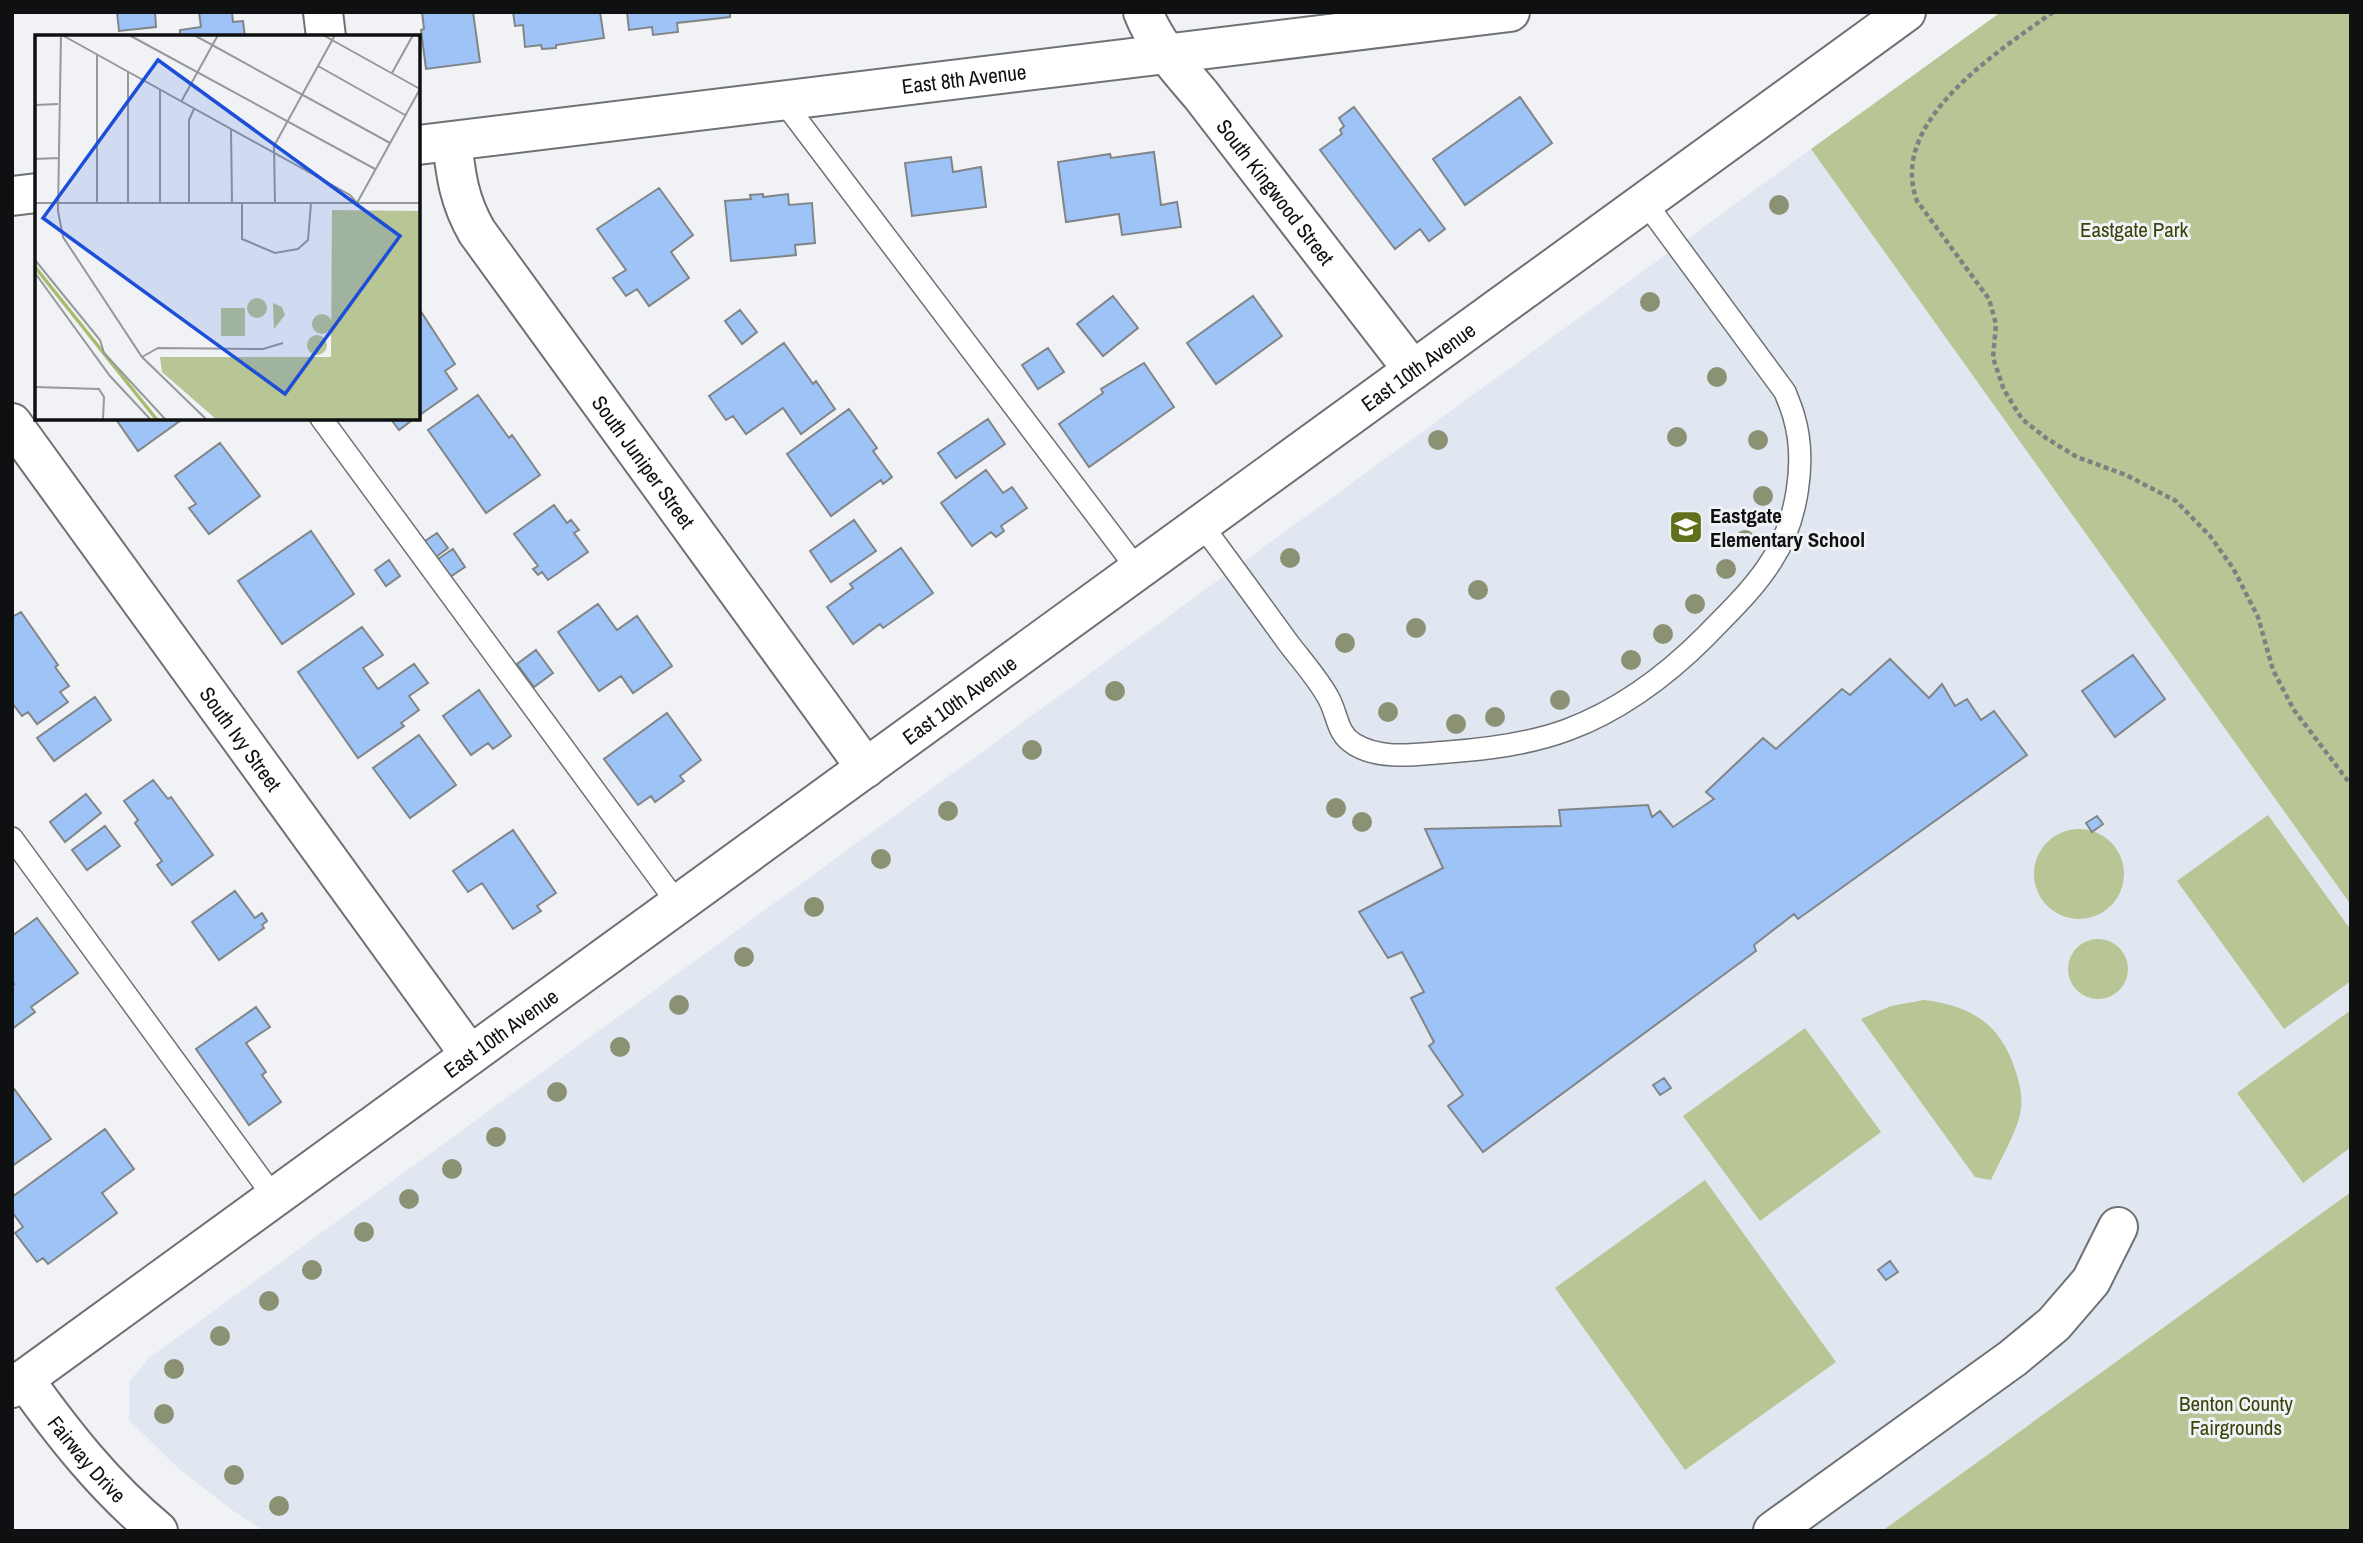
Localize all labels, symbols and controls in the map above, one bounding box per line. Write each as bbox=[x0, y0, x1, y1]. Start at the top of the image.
inset map bbox=[35, 35, 420, 420]
street label: East 8th Avenue bbox=[900, 57, 1028, 100]
street label: South Kingwood Street bbox=[1210, 113, 1341, 271]
park label: Eastgate Park bbox=[2080, 215, 2188, 244]
street label: East 10th Avenue bbox=[1355, 315, 1481, 418]
street label: South Juniper Street bbox=[586, 389, 702, 534]
place label: Eastgate Elementary School bbox=[1710, 501, 1865, 554]
school or university icon: Eastgate Elementary School bbox=[1667, 508, 1705, 546]
street label: East 10th Avenue bbox=[896, 648, 1022, 751]
street label: South Ivy Street bbox=[193, 681, 289, 797]
street label: East 10th Avenue bbox=[438, 982, 564, 1084]
park label: Benton County Fairgrounds bbox=[2179, 1389, 2293, 1442]
street label: Fairway Drive bbox=[41, 1409, 133, 1509]

